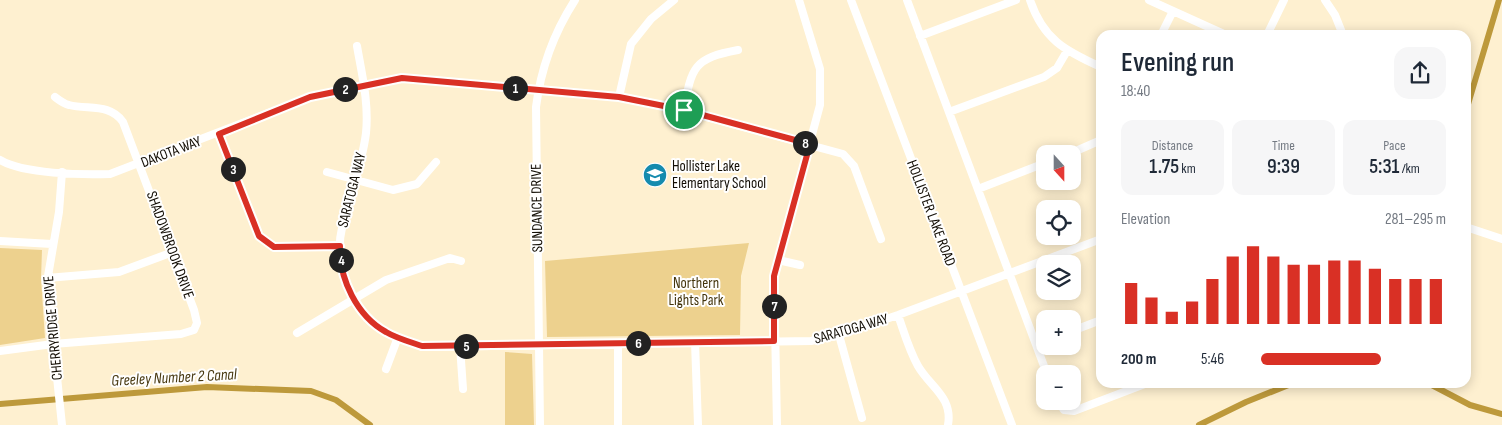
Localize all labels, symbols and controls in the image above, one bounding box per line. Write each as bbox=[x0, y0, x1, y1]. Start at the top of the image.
text: Evening run bbox=[1121, 46, 1234, 79]
button: share bbox=[1394, 47, 1446, 99]
pin: 2 bbox=[332, 76, 358, 102]
pin: 1 bbox=[502, 76, 528, 100]
text: 1 bbox=[513, 80, 518, 97]
text: 2 bbox=[342, 81, 349, 98]
text: 18:40 bbox=[1121, 82, 1150, 101]
pin bbox=[663, 89, 705, 131]
icon: arrive bbox=[670, 96, 698, 124]
pin: 8 bbox=[792, 130, 818, 156]
street label: DAKOTA WAY bbox=[138, 132, 205, 172]
text: 8 bbox=[802, 135, 809, 152]
text: Distance bbox=[1152, 137, 1193, 154]
text: Time bbox=[1272, 137, 1295, 154]
text: Pace bbox=[1383, 137, 1406, 154]
north arrow bbox=[1036, 145, 1081, 190]
map controls bbox=[1036, 145, 1081, 410]
street label: SARATOGA WAY bbox=[334, 150, 371, 229]
text: 1.75 bbox=[1149, 154, 1179, 179]
text: 9:39 bbox=[1267, 154, 1300, 179]
text: 5:31 bbox=[1369, 154, 1399, 179]
pin: 3 bbox=[220, 156, 246, 182]
place label: Hollister Lake Elementary School bbox=[672, 157, 766, 193]
street label: HOLLISTER LAKE ROAD bbox=[902, 157, 960, 269]
text: km bbox=[1179, 160, 1196, 177]
text: /km bbox=[1399, 160, 1420, 177]
text: 3 bbox=[230, 161, 237, 178]
school or university icon: Hollister Lake Elementary School bbox=[642, 162, 668, 188]
street label: SUNDANCE DRIVE bbox=[527, 163, 547, 253]
street label: SHADOWBROOK DRIVE bbox=[142, 189, 198, 301]
button: locate bbox=[1036, 200, 1081, 245]
text: Elevation bbox=[1121, 210, 1170, 229]
text: 281–295 m bbox=[1385, 210, 1446, 229]
pin: 4 bbox=[328, 248, 354, 272]
text: 4 bbox=[338, 252, 345, 269]
button: layers bbox=[1036, 255, 1081, 300]
park label: Northern Lights Park bbox=[668, 274, 724, 310]
street label: CHERRYRIDGE DRIVE bbox=[39, 275, 67, 381]
pin: 7 bbox=[762, 294, 786, 318]
text: 7 bbox=[771, 298, 778, 315]
street label: SARATOGA WAY bbox=[812, 309, 891, 349]
button: + bbox=[1036, 310, 1081, 355]
pin: 6 bbox=[626, 330, 650, 356]
pin: 5 bbox=[454, 334, 478, 358]
text: 6 bbox=[635, 335, 642, 352]
text: 5 bbox=[463, 338, 470, 355]
text: 200 m bbox=[1121, 350, 1156, 369]
text: 5:46 bbox=[1201, 350, 1224, 369]
water label: Greeley Number 2 Canal bbox=[111, 365, 238, 391]
button: − bbox=[1036, 365, 1081, 410]

